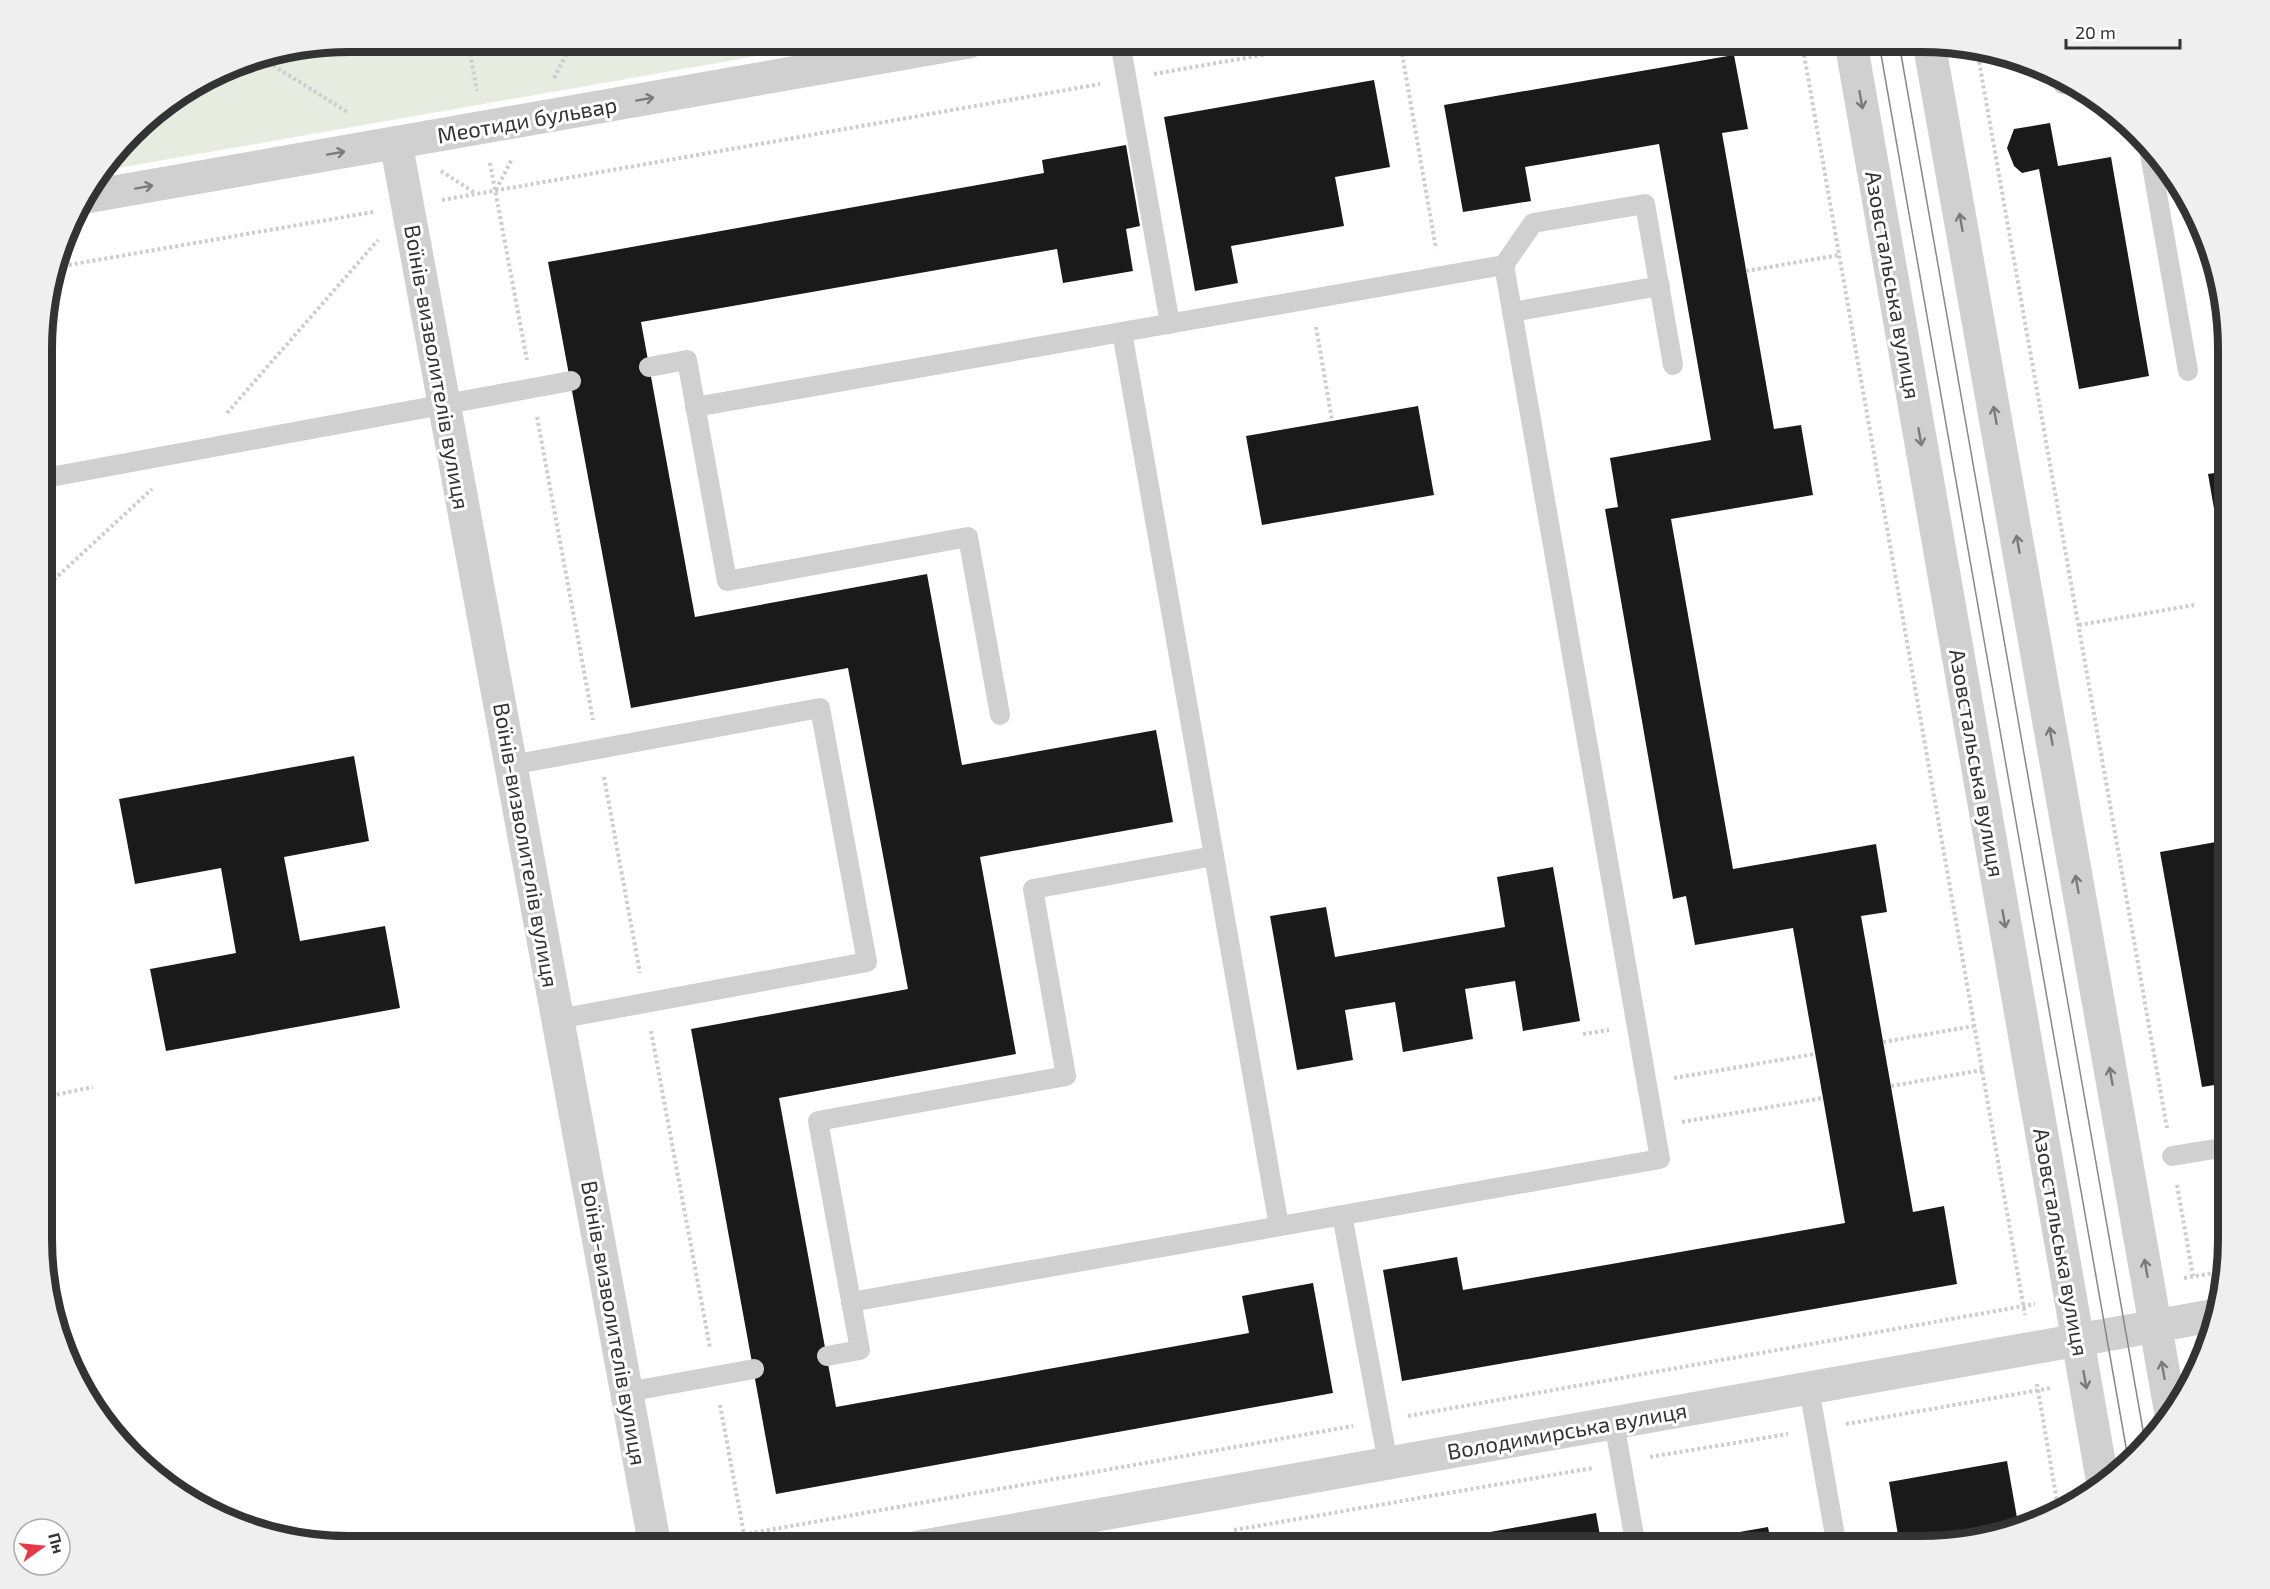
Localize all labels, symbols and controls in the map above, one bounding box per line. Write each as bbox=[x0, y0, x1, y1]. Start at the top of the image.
scale bar bbox=[2066, 12, 2180, 50]
text: 20 m bbox=[2075, 21, 2116, 43]
street label: Меотиди бульвар bbox=[435, 90, 619, 149]
one-way arrow bbox=[1856, 90, 1867, 110]
one-way arrow bbox=[634, 93, 654, 104]
one-way arrow bbox=[325, 148, 345, 159]
street label: Азовстальська вулиця bbox=[1860, 169, 1927, 401]
one-way arrow bbox=[133, 181, 153, 192]
one-way arrow bbox=[1955, 213, 1966, 233]
street label: Воїнів-визволителів вулиця bbox=[399, 222, 476, 511]
one-way arrow bbox=[1989, 405, 2000, 425]
one-way arrow bbox=[1915, 427, 1926, 446]
one-way arrow bbox=[2012, 535, 2023, 554]
street label: Азовстальська вулиця bbox=[1944, 647, 2011, 879]
street label: Воїнів-визволителів вулиця bbox=[488, 700, 565, 989]
one-way arrow bbox=[2045, 727, 2056, 746]
one-way arrow bbox=[2072, 875, 2083, 895]
one-way arrow bbox=[1999, 908, 2010, 928]
one-way arrow bbox=[2106, 1067, 2117, 1087]
street label: Азовстальська вулиця bbox=[2028, 1126, 2095, 1358]
street label: Воїнів-визволителів вулиця bbox=[576, 1178, 653, 1467]
one-way arrow bbox=[2140, 1259, 2151, 1279]
one-way arrow bbox=[2158, 1361, 2169, 1381]
one-way arrow bbox=[2080, 1369, 2091, 1389]
street label: Володимирська вулиця bbox=[1445, 1396, 1689, 1465]
north arrow bbox=[12, 1517, 72, 1577]
text: Пн bbox=[45, 1530, 69, 1555]

